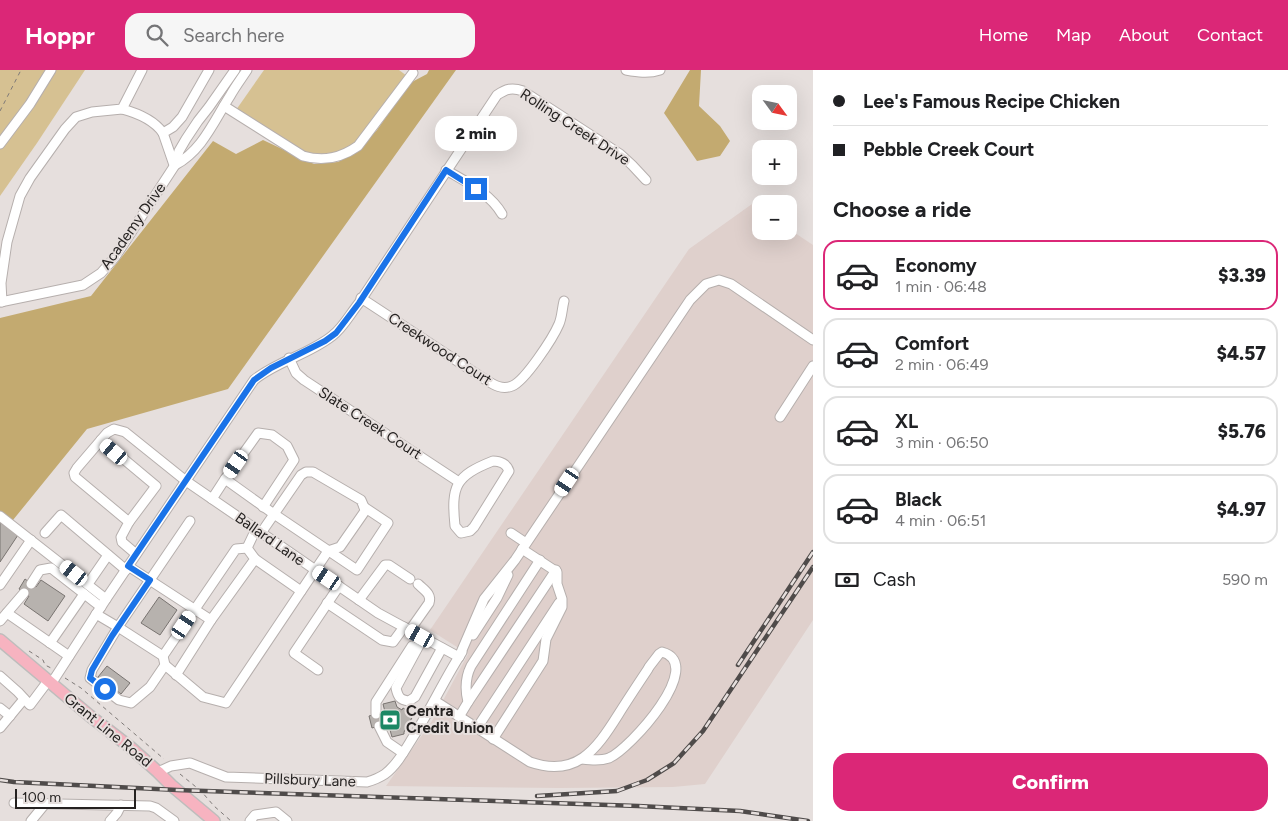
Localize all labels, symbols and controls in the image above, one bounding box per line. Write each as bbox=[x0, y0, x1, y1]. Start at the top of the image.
search box bbox=[125, 13, 475, 58]
text: Hoppr bbox=[25, 21, 95, 50]
icon: search bbox=[143, 21, 171, 49]
text: Search here bbox=[183, 24, 284, 47]
text: Home bbox=[979, 24, 1028, 46]
text: Map bbox=[1056, 24, 1091, 46]
text: About bbox=[1119, 24, 1169, 46]
text: Contact bbox=[1197, 24, 1263, 46]
street label: Rolling Creek Drive bbox=[517, 85, 633, 169]
north arrow bbox=[752, 85, 798, 130]
map controls bbox=[752, 85, 797, 240]
text: Lee's Famous Recipe Chicken bbox=[863, 90, 1120, 113]
callout: 2 min bbox=[435, 116, 517, 152]
text: 2 min bbox=[456, 124, 496, 143]
text: Pebble Creek Court bbox=[863, 138, 1034, 161]
button: + bbox=[752, 140, 797, 185]
route end bbox=[465, 178, 487, 200]
street label: Academy Drive bbox=[96, 179, 170, 273]
button: − bbox=[752, 195, 797, 240]
text: Choose a ride bbox=[833, 196, 971, 223]
icon: car bbox=[835, 253, 880, 298]
text: Economy bbox=[895, 254, 977, 277]
text: $3.39 bbox=[1218, 264, 1266, 287]
text: 1 min · 06:48 bbox=[895, 277, 987, 296]
street label: Creekwood Court bbox=[385, 309, 495, 389]
icon: car bbox=[835, 331, 880, 376]
text: Comfort bbox=[895, 332, 970, 355]
text: $4.57 bbox=[1217, 342, 1266, 365]
text: 2 min · 06:49 bbox=[895, 355, 988, 374]
street label: Slate Creek Court bbox=[315, 383, 425, 463]
icon: car bbox=[835, 409, 880, 454]
text: XL bbox=[895, 410, 918, 433]
text: $5.76 bbox=[1218, 420, 1266, 443]
text: 3 min · 06:50 bbox=[895, 433, 989, 452]
car bbox=[97, 437, 130, 467]
car bbox=[221, 447, 250, 481]
car bbox=[552, 465, 581, 499]
icon: car bbox=[835, 487, 880, 532]
text: Black bbox=[895, 488, 942, 511]
text: $4.97 bbox=[1216, 498, 1266, 521]
street label: Ballard Lane bbox=[232, 509, 308, 569]
text: 4 min · 06:51 bbox=[895, 511, 986, 530]
car bbox=[57, 558, 90, 588]
car bbox=[310, 563, 343, 593]
icon: cash bbox=[833, 566, 861, 594]
text: Cash bbox=[873, 568, 916, 591]
text: 590 m bbox=[1222, 570, 1268, 589]
car bbox=[169, 608, 198, 642]
car bbox=[403, 622, 436, 650]
route start bbox=[94, 678, 116, 700]
street label: Grant Line Road bbox=[60, 689, 156, 771]
place label: Centra Credit Union bbox=[406, 702, 494, 737]
bank icon: Centra Credit Union bbox=[378, 708, 402, 732]
button: Confirm bbox=[833, 753, 1268, 811]
street label: Pillsbury Lane bbox=[264, 769, 356, 791]
scale bar bbox=[15, 786, 136, 809]
text: 100 m bbox=[22, 789, 61, 806]

